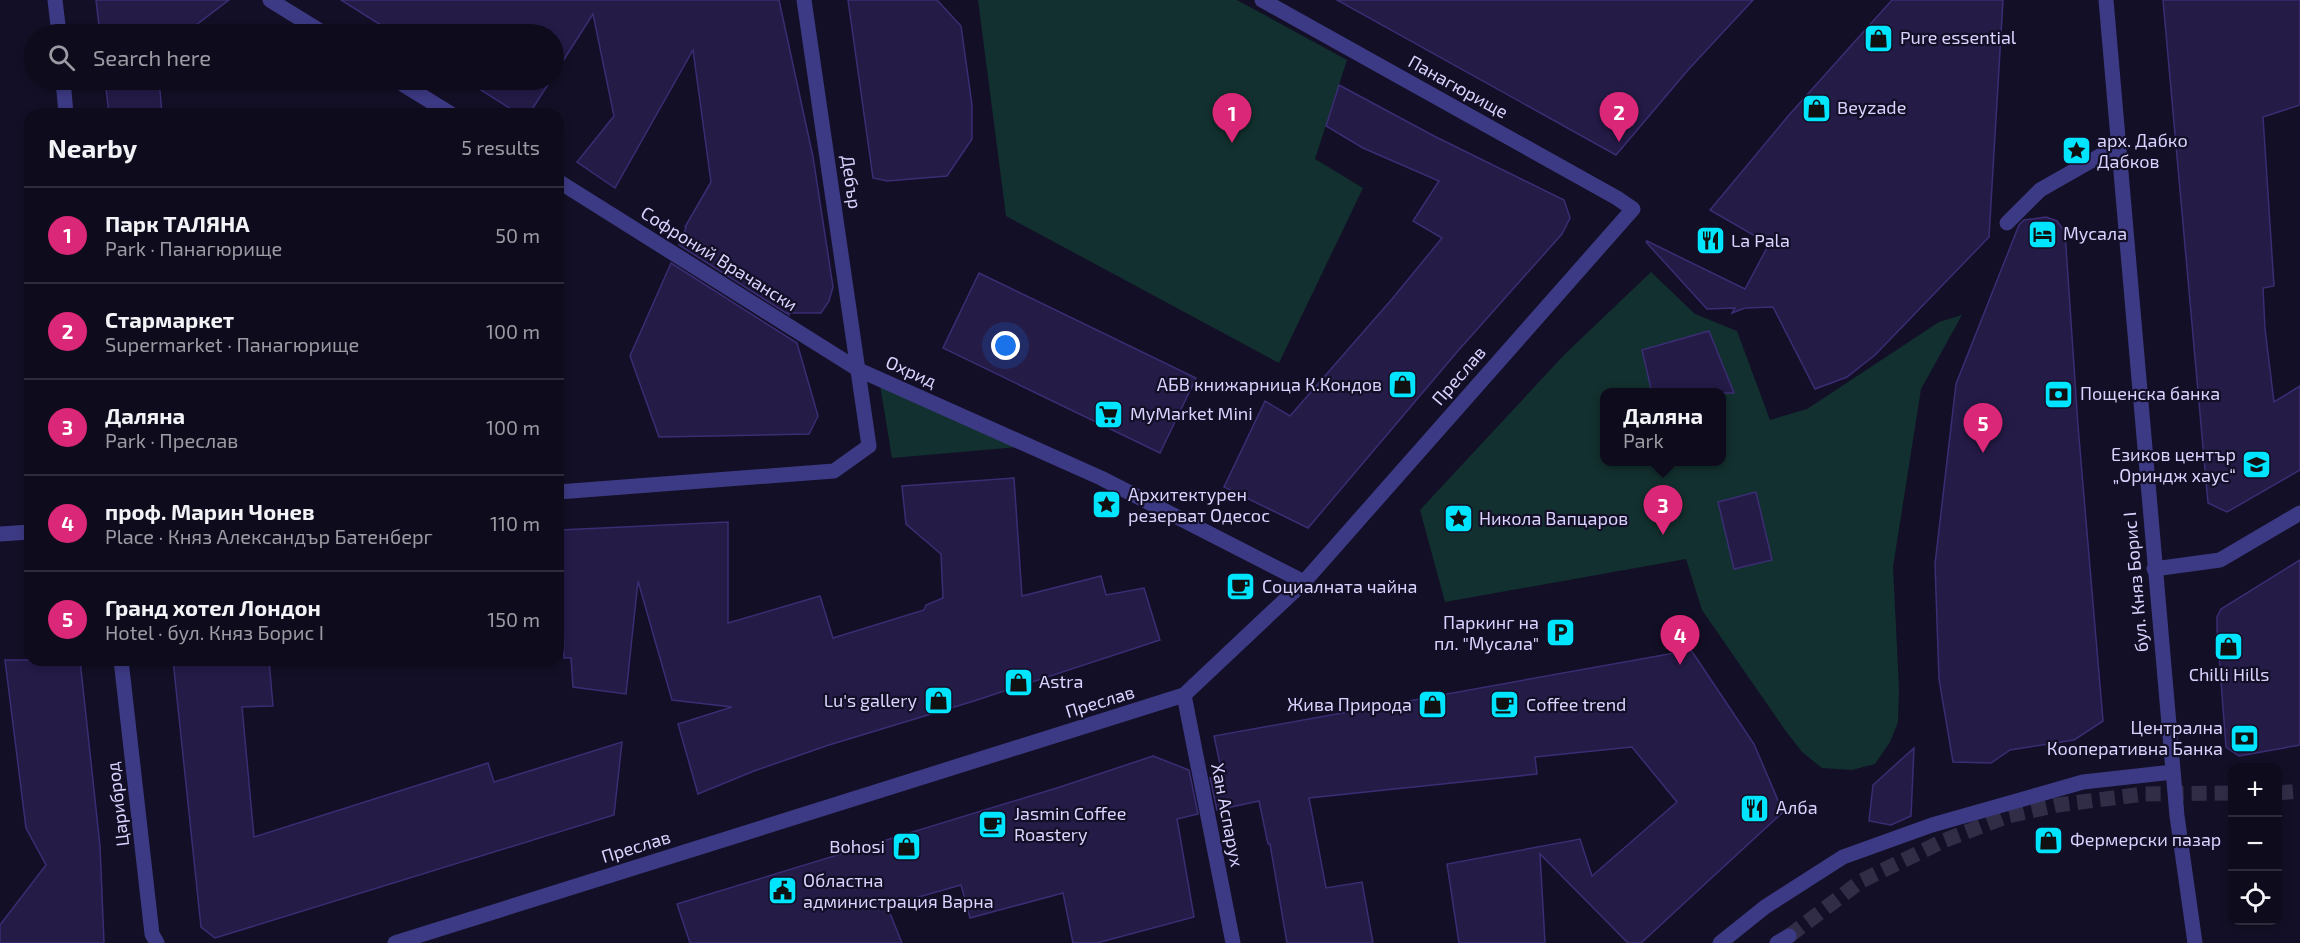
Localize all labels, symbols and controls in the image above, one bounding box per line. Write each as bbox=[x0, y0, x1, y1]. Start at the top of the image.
shop icon: Pure essential bbox=[1863, 22, 1895, 54]
search box bbox=[24, 24, 564, 90]
place label: Pure essential bbox=[1900, 26, 2017, 48]
icon: search bbox=[45, 41, 78, 74]
text: Search here bbox=[93, 44, 211, 70]
street label: Панагюрище bbox=[1405, 50, 1512, 123]
pin: 2 bbox=[1600, 92, 1638, 142]
shop icon: Beyzade bbox=[1800, 92, 1832, 124]
pin: 1 bbox=[1212, 94, 1252, 143]
place label: Beyzade bbox=[1837, 96, 1906, 118]
place label: арх. Дабко Дабков bbox=[2097, 129, 2188, 172]
text: Nearby bbox=[48, 132, 137, 163]
text: 5 results bbox=[461, 135, 540, 159]
place icon: арх. Дабко Дабков bbox=[2060, 135, 2092, 167]
street label: Дебър bbox=[837, 153, 867, 210]
street label: Софроний Врачански bbox=[637, 201, 802, 315]
text: Парк ТАЛЯНА bbox=[105, 210, 250, 236]
hotel icon: Мусала bbox=[2026, 218, 2058, 250]
place label: Мусала bbox=[2063, 222, 2127, 244]
text: 1 bbox=[63, 223, 72, 247]
text: 50 m bbox=[495, 223, 540, 247]
restaurant icon: La Pala bbox=[1694, 225, 1726, 257]
place label: La Pala bbox=[1731, 229, 1790, 251]
text: Park · Панагюрище bbox=[105, 236, 282, 260]
text: Стармаркет bbox=[105, 306, 234, 332]
text: 2 bbox=[62, 319, 73, 343]
text: 100 m bbox=[486, 319, 540, 343]
your location bbox=[991, 331, 1020, 360]
text: Supermarket · Панагюрище bbox=[105, 332, 359, 356]
street label: Преслав bbox=[1427, 341, 1490, 409]
street label: Охрид bbox=[883, 350, 940, 392]
shop icon: АБВ книжарница К.Кондов bbox=[1387, 369, 1419, 401]
place label: АБВ книжарница К.Кондов bbox=[1157, 373, 1382, 395]
bank icon: Пощенска банка bbox=[2043, 378, 2075, 410]
place label: Пощенска банка bbox=[2080, 382, 2220, 404]
popup bbox=[1600, 388, 1726, 466]
supermarket icon: MyMarket Mini bbox=[1093, 398, 1125, 430]
text: Даляна bbox=[105, 402, 185, 428]
place label: MyMarket Mini bbox=[1130, 402, 1253, 424]
text: Даляна bbox=[1623, 402, 1703, 428]
pin: 5 bbox=[1964, 404, 2002, 453]
text: 3 bbox=[62, 415, 73, 439]
text: 100 m bbox=[486, 415, 540, 439]
text: Park · Преслав bbox=[105, 428, 238, 452]
text: Park bbox=[1623, 428, 1664, 452]
place label: Езиков център „Ориндж хаус“ bbox=[2111, 443, 2236, 486]
school or university icon: Езиков център „Ориндж хаус“ bbox=[2241, 449, 2273, 481]
place label: Архитектурен резерват Одесос bbox=[1128, 483, 1270, 526]
pin: 3 bbox=[1644, 486, 1682, 535]
place icon: Архитектурен резерват Одесос bbox=[1091, 489, 1123, 521]
text: проф. Марин Чонев bbox=[105, 498, 315, 524]
place icon: Никола Вапцаров bbox=[1442, 503, 1474, 535]
place label: Никола Вапцаров bbox=[1479, 507, 1628, 529]
text: 4 bbox=[61, 511, 74, 535]
text: 110 m bbox=[490, 511, 540, 535]
street label: бул. Княз Борис I bbox=[2118, 511, 2152, 653]
text: Place · Княз Александър Батенберг bbox=[105, 524, 433, 548]
cafe icon: Социалната чайна bbox=[1225, 571, 1257, 603]
place label: Социалната чайна bbox=[1262, 575, 1417, 597]
text: Гранд хотел Лондон bbox=[105, 594, 321, 620]
text: 5 bbox=[62, 607, 73, 631]
text: 150 m bbox=[487, 607, 540, 631]
place label: Паркинг на пл. "Мусала" bbox=[1434, 611, 1539, 654]
pin: 4 bbox=[1660, 616, 1700, 665]
parking icon: Паркинг на пл. "Мусала" bbox=[1544, 617, 1576, 649]
text: Hotel · бул. Княз Борис I bbox=[105, 620, 324, 644]
shop icon: Chilli Hills bbox=[2213, 630, 2245, 662]
place label: Chilli Hills bbox=[2189, 663, 2269, 685]
shop icon: Astra bbox=[1002, 666, 1034, 698]
place label: Astra bbox=[1039, 670, 1083, 692]
street label: Преслав bbox=[1062, 680, 1137, 722]
shop icon: Lu's gallery bbox=[922, 685, 954, 717]
place label: Lu's gallery bbox=[824, 689, 917, 711]
shop icon: Жива Природа bbox=[1417, 689, 1449, 721]
cafe icon: Coffee trend bbox=[1489, 689, 1521, 721]
place label: Жива Природа bbox=[1287, 693, 1412, 715]
place label: Coffee trend bbox=[1526, 693, 1626, 715]
place label: Централна Кооперативна Банка bbox=[2047, 716, 2223, 759]
bank icon: Централна Кооперативна Банка bbox=[2228, 722, 2260, 754]
street label: Цариброд bbox=[101, 761, 133, 848]
street label: Хан Аспарух bbox=[1207, 761, 1249, 869]
map controls bbox=[2228, 763, 2282, 925]
button: + bbox=[2228, 763, 2282, 817]
restaurant icon: Алба bbox=[1739, 792, 1771, 824]
place label: Алба bbox=[1776, 796, 1818, 818]
place label: Jasmin Coffee Roastery bbox=[1014, 802, 1126, 845]
cafe icon: Jasmin Coffee Roastery bbox=[977, 808, 1009, 840]
button: − bbox=[2228, 817, 2282, 871]
shop icon: Фермерски пазар bbox=[2033, 824, 2065, 856]
street label: Преслав bbox=[598, 825, 673, 867]
place label: Фермерски пазар bbox=[2070, 828, 2221, 850]
shop icon: Bohosi bbox=[890, 831, 922, 863]
place label: Bohosi bbox=[829, 835, 885, 857]
place label: Областна администрация Варна bbox=[803, 869, 994, 912]
button: locate bbox=[2228, 871, 2282, 925]
public building icon: Областна администрация Варна bbox=[766, 875, 798, 907]

